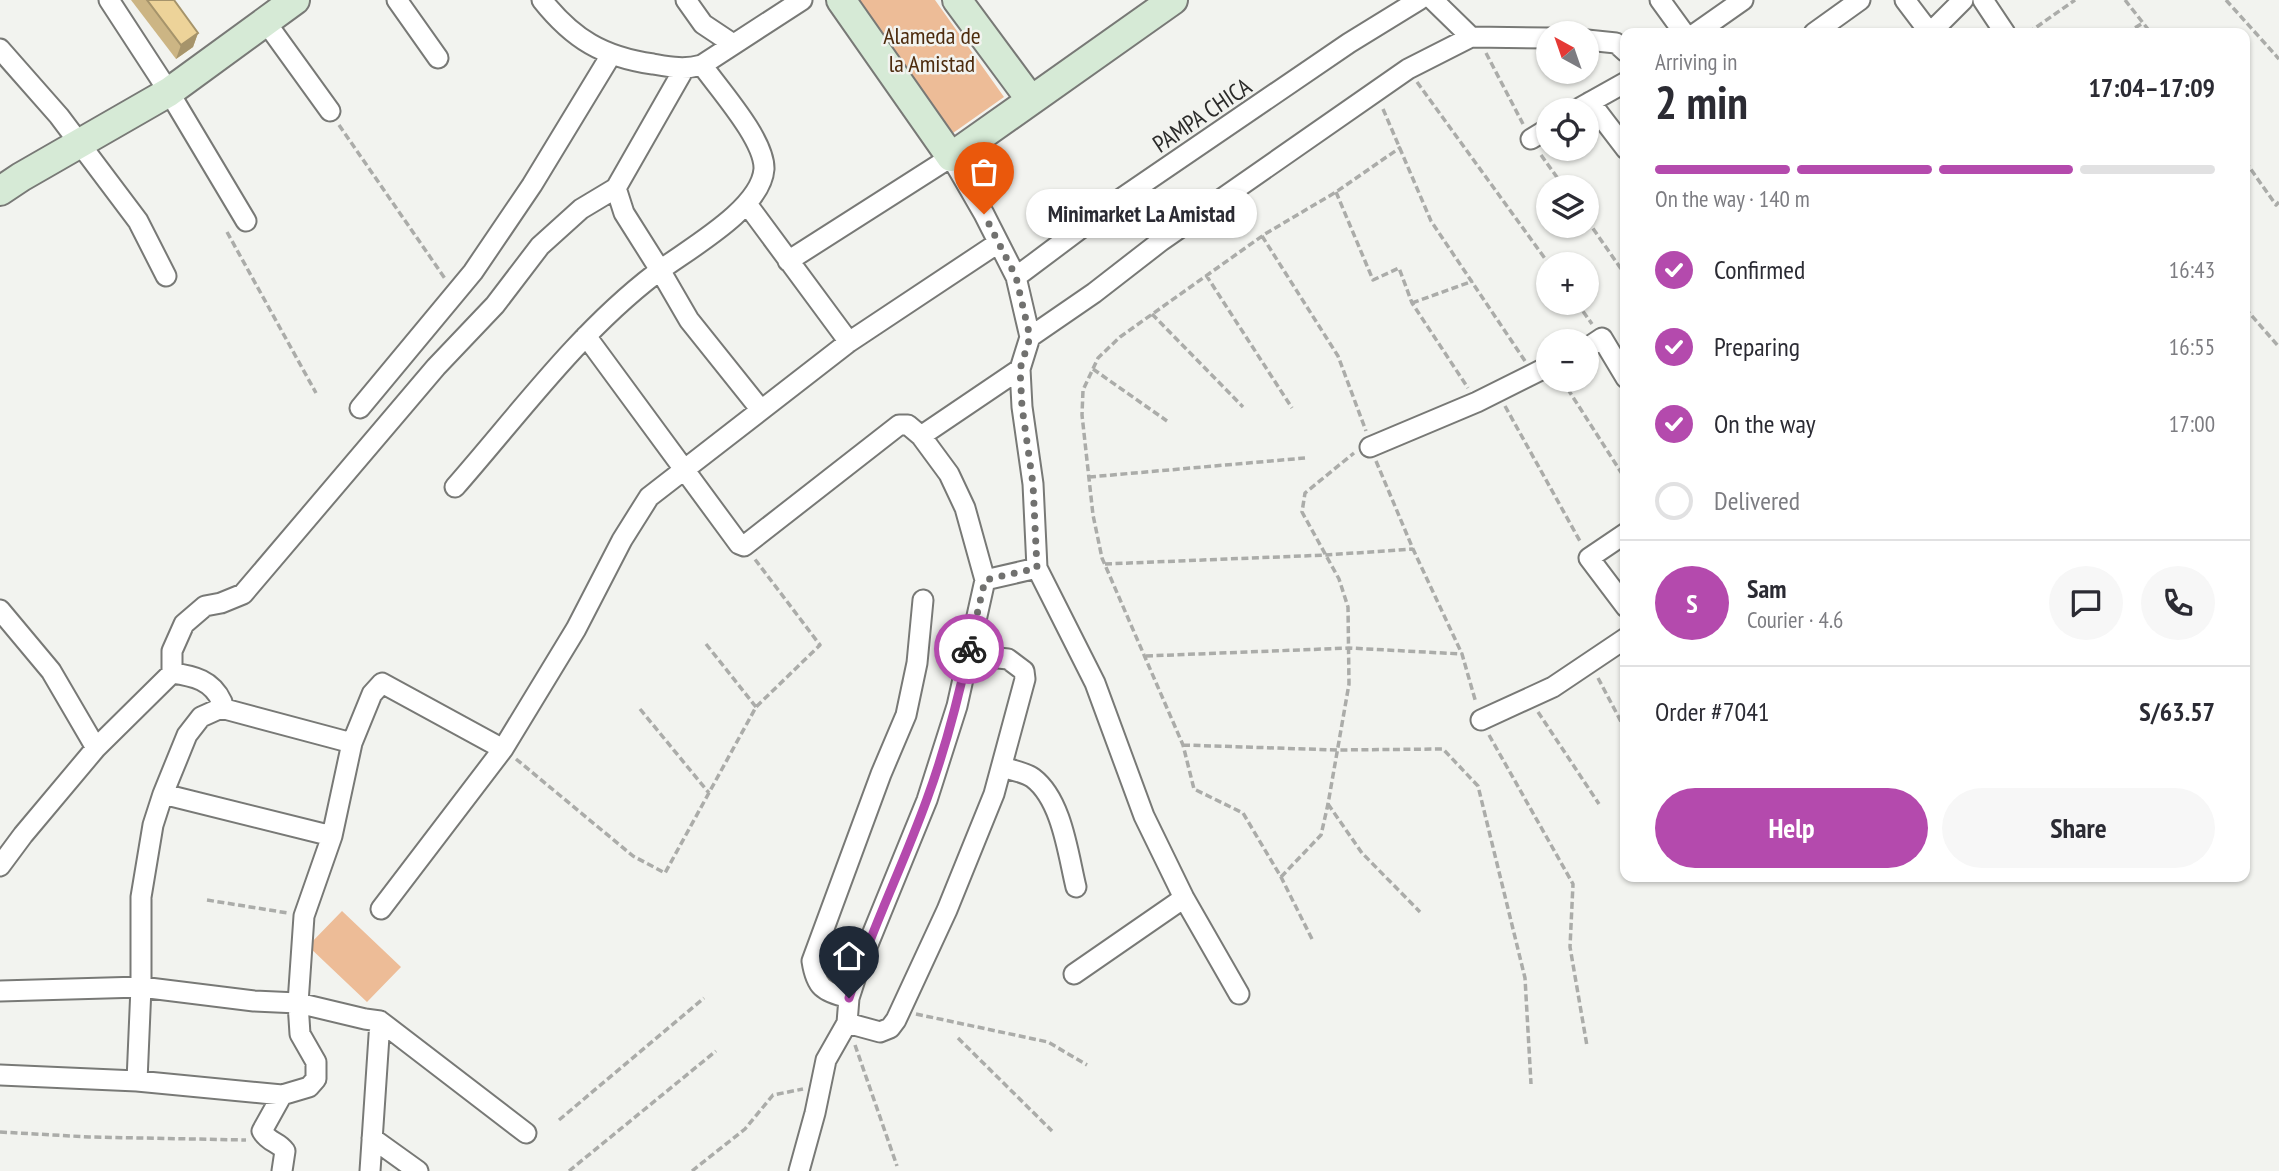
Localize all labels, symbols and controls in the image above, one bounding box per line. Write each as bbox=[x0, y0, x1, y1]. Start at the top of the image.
park label: Alameda de la Amistad bbox=[883, 20, 981, 79]
north arrow bbox=[1536, 21, 1600, 84]
map controls bbox=[1536, 21, 1599, 392]
text: Arriving in bbox=[1655, 47, 1737, 76]
street label: PAMPA CHICA bbox=[1147, 70, 1258, 159]
text: 17:04–17:09 bbox=[2088, 71, 2215, 104]
text: 2 min bbox=[1655, 72, 1748, 132]
button: locate bbox=[1536, 98, 1599, 161]
pin bbox=[954, 142, 1014, 214]
icon: bag bbox=[965, 153, 1003, 191]
button: layers bbox=[1536, 175, 1599, 238]
text: On the way · 140 m bbox=[1655, 184, 1810, 213]
callout: Minimarket La Amistad bbox=[1026, 190, 1257, 238]
text: Minimarket La Amistad bbox=[1048, 199, 1235, 228]
icon: check bbox=[1655, 251, 1693, 289]
button: + bbox=[1536, 252, 1599, 315]
text: Confirmed bbox=[1714, 253, 1805, 286]
text: 16:43 bbox=[2169, 255, 2215, 284]
icon: check bbox=[1655, 328, 1693, 366]
button: − bbox=[1536, 329, 1599, 392]
text: Preparing bbox=[1714, 330, 1800, 363]
text: 16:55 bbox=[2169, 332, 2215, 361]
icon: check bbox=[1655, 405, 1693, 443]
text: On the way bbox=[1714, 407, 1816, 440]
text: 17:00 bbox=[2169, 409, 2215, 438]
text: Delivered bbox=[1714, 484, 1800, 517]
button: chat bbox=[2049, 566, 2123, 640]
button: phone bbox=[2141, 566, 2215, 640]
text: Sam bbox=[1747, 572, 1786, 605]
text: S bbox=[1686, 587, 1698, 620]
text: Courier · 4.6 bbox=[1747, 605, 1843, 634]
courier bbox=[934, 614, 1004, 684]
icon: bike bbox=[950, 630, 988, 668]
text: Order #7041 bbox=[1655, 695, 1770, 728]
text: S/63.57 bbox=[2139, 695, 2215, 728]
button: Help bbox=[1655, 788, 1928, 868]
button: Share bbox=[1942, 788, 2215, 868]
pin bbox=[819, 926, 879, 998]
icon: home bbox=[830, 937, 868, 975]

